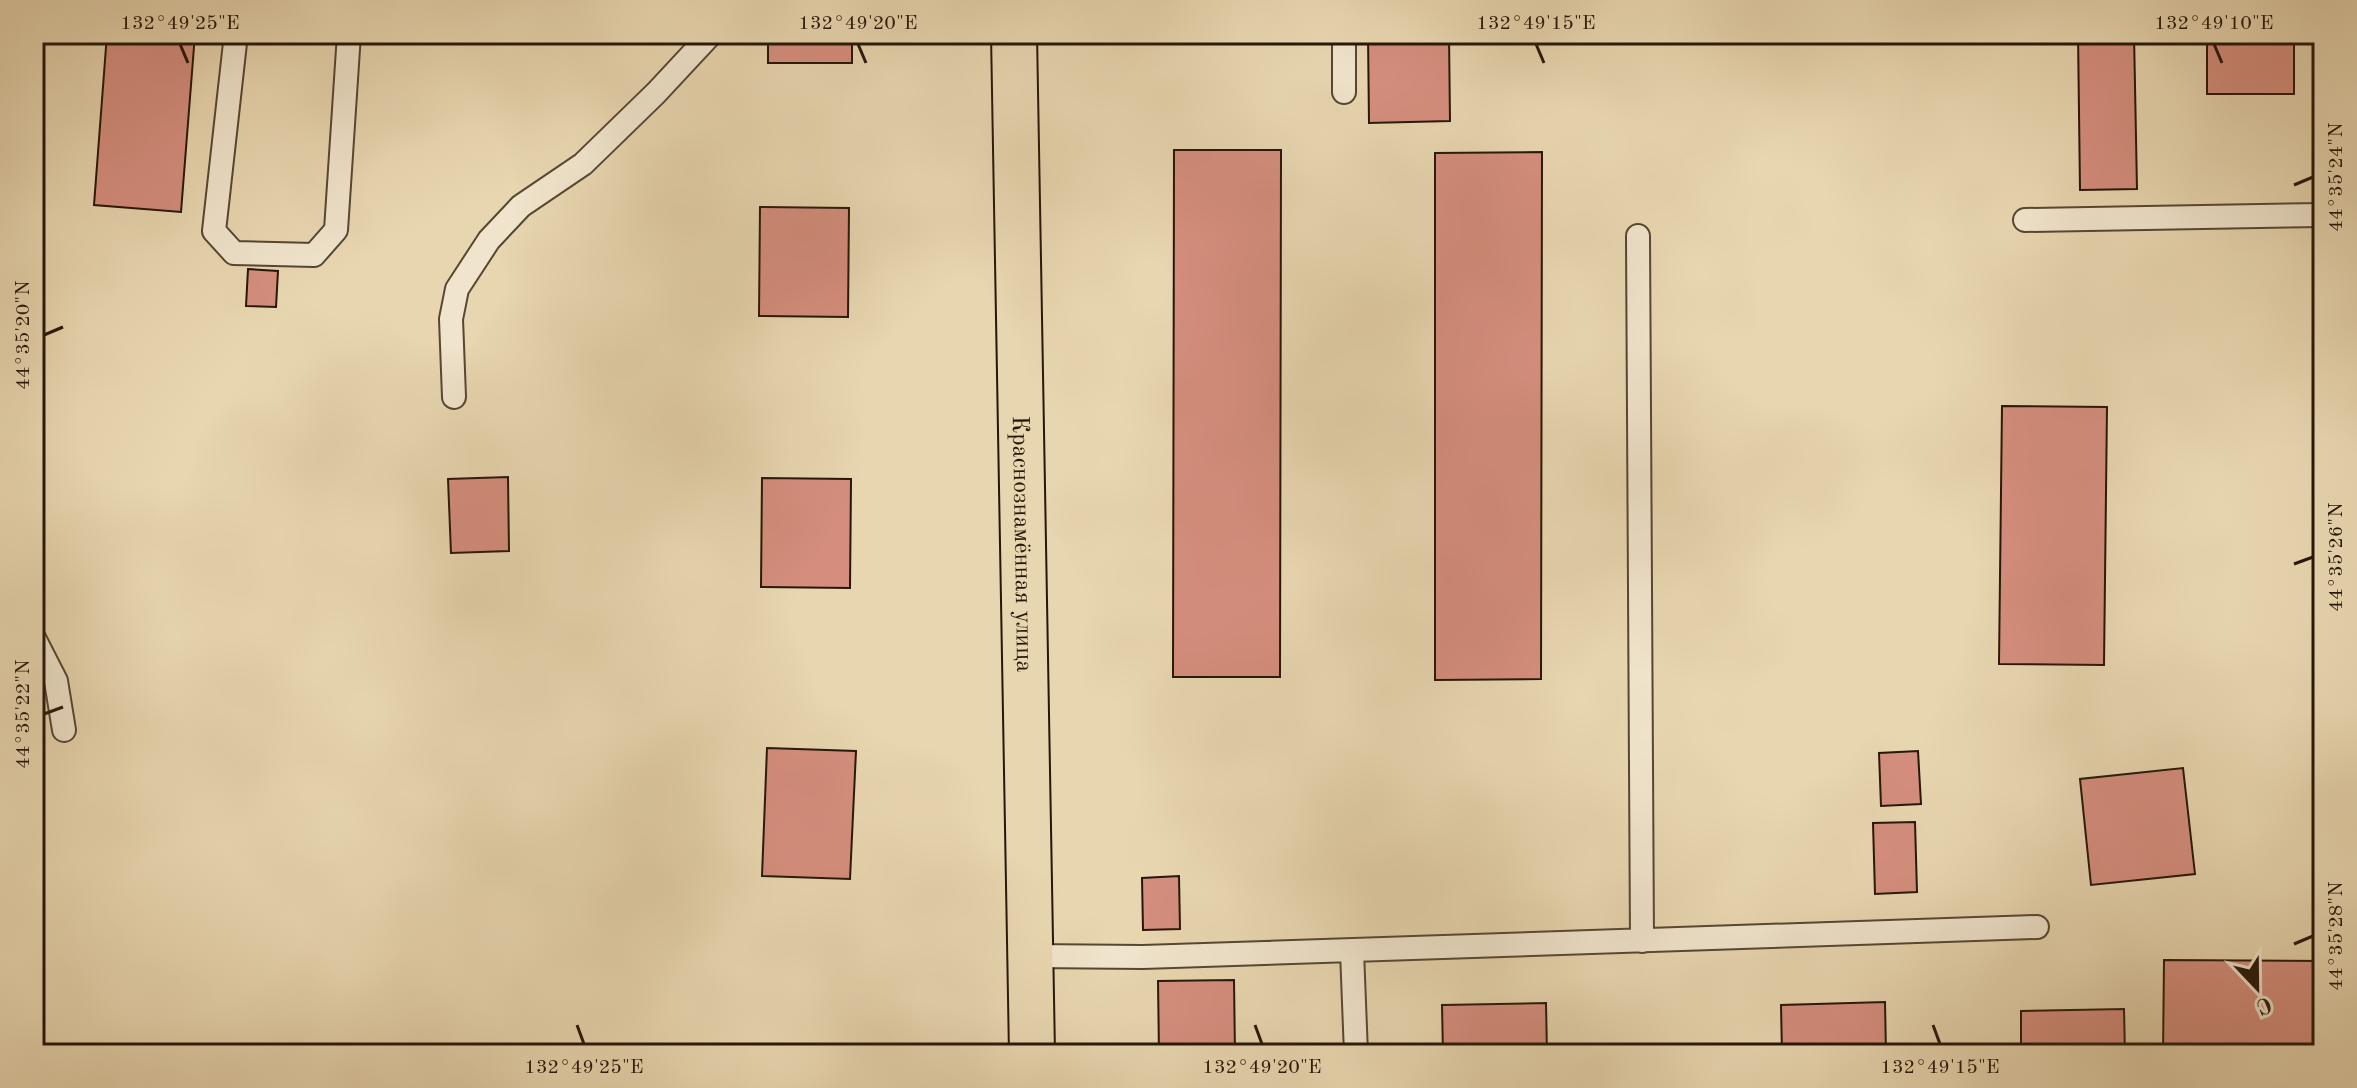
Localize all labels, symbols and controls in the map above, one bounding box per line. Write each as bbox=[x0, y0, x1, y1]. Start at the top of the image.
text: 132°49'25"E bbox=[120, 14, 240, 34]
text: 132°49'20"E bbox=[798, 14, 918, 34]
text: 132°49'15"E bbox=[1476, 14, 1596, 34]
text: 132°49'10"E bbox=[2154, 14, 2274, 34]
text: 44°35'24"N bbox=[2327, 122, 2347, 232]
text: 44°35'20"N bbox=[14, 280, 34, 390]
street label: Краснознамённая улица bbox=[1007, 416, 1035, 673]
text: 44°35'26"N bbox=[2327, 502, 2347, 612]
text: 44°35'22"N bbox=[14, 659, 34, 769]
text: 44°35'28"N bbox=[2327, 881, 2347, 991]
north arrow bbox=[2217, 948, 2297, 1028]
text: С bbox=[2253, 992, 2275, 1018]
text: 132°49'25"E bbox=[524, 1058, 644, 1078]
text: 132°49'20"E bbox=[1202, 1058, 1322, 1078]
text: 132°49'15"E bbox=[1880, 1058, 2000, 1078]

